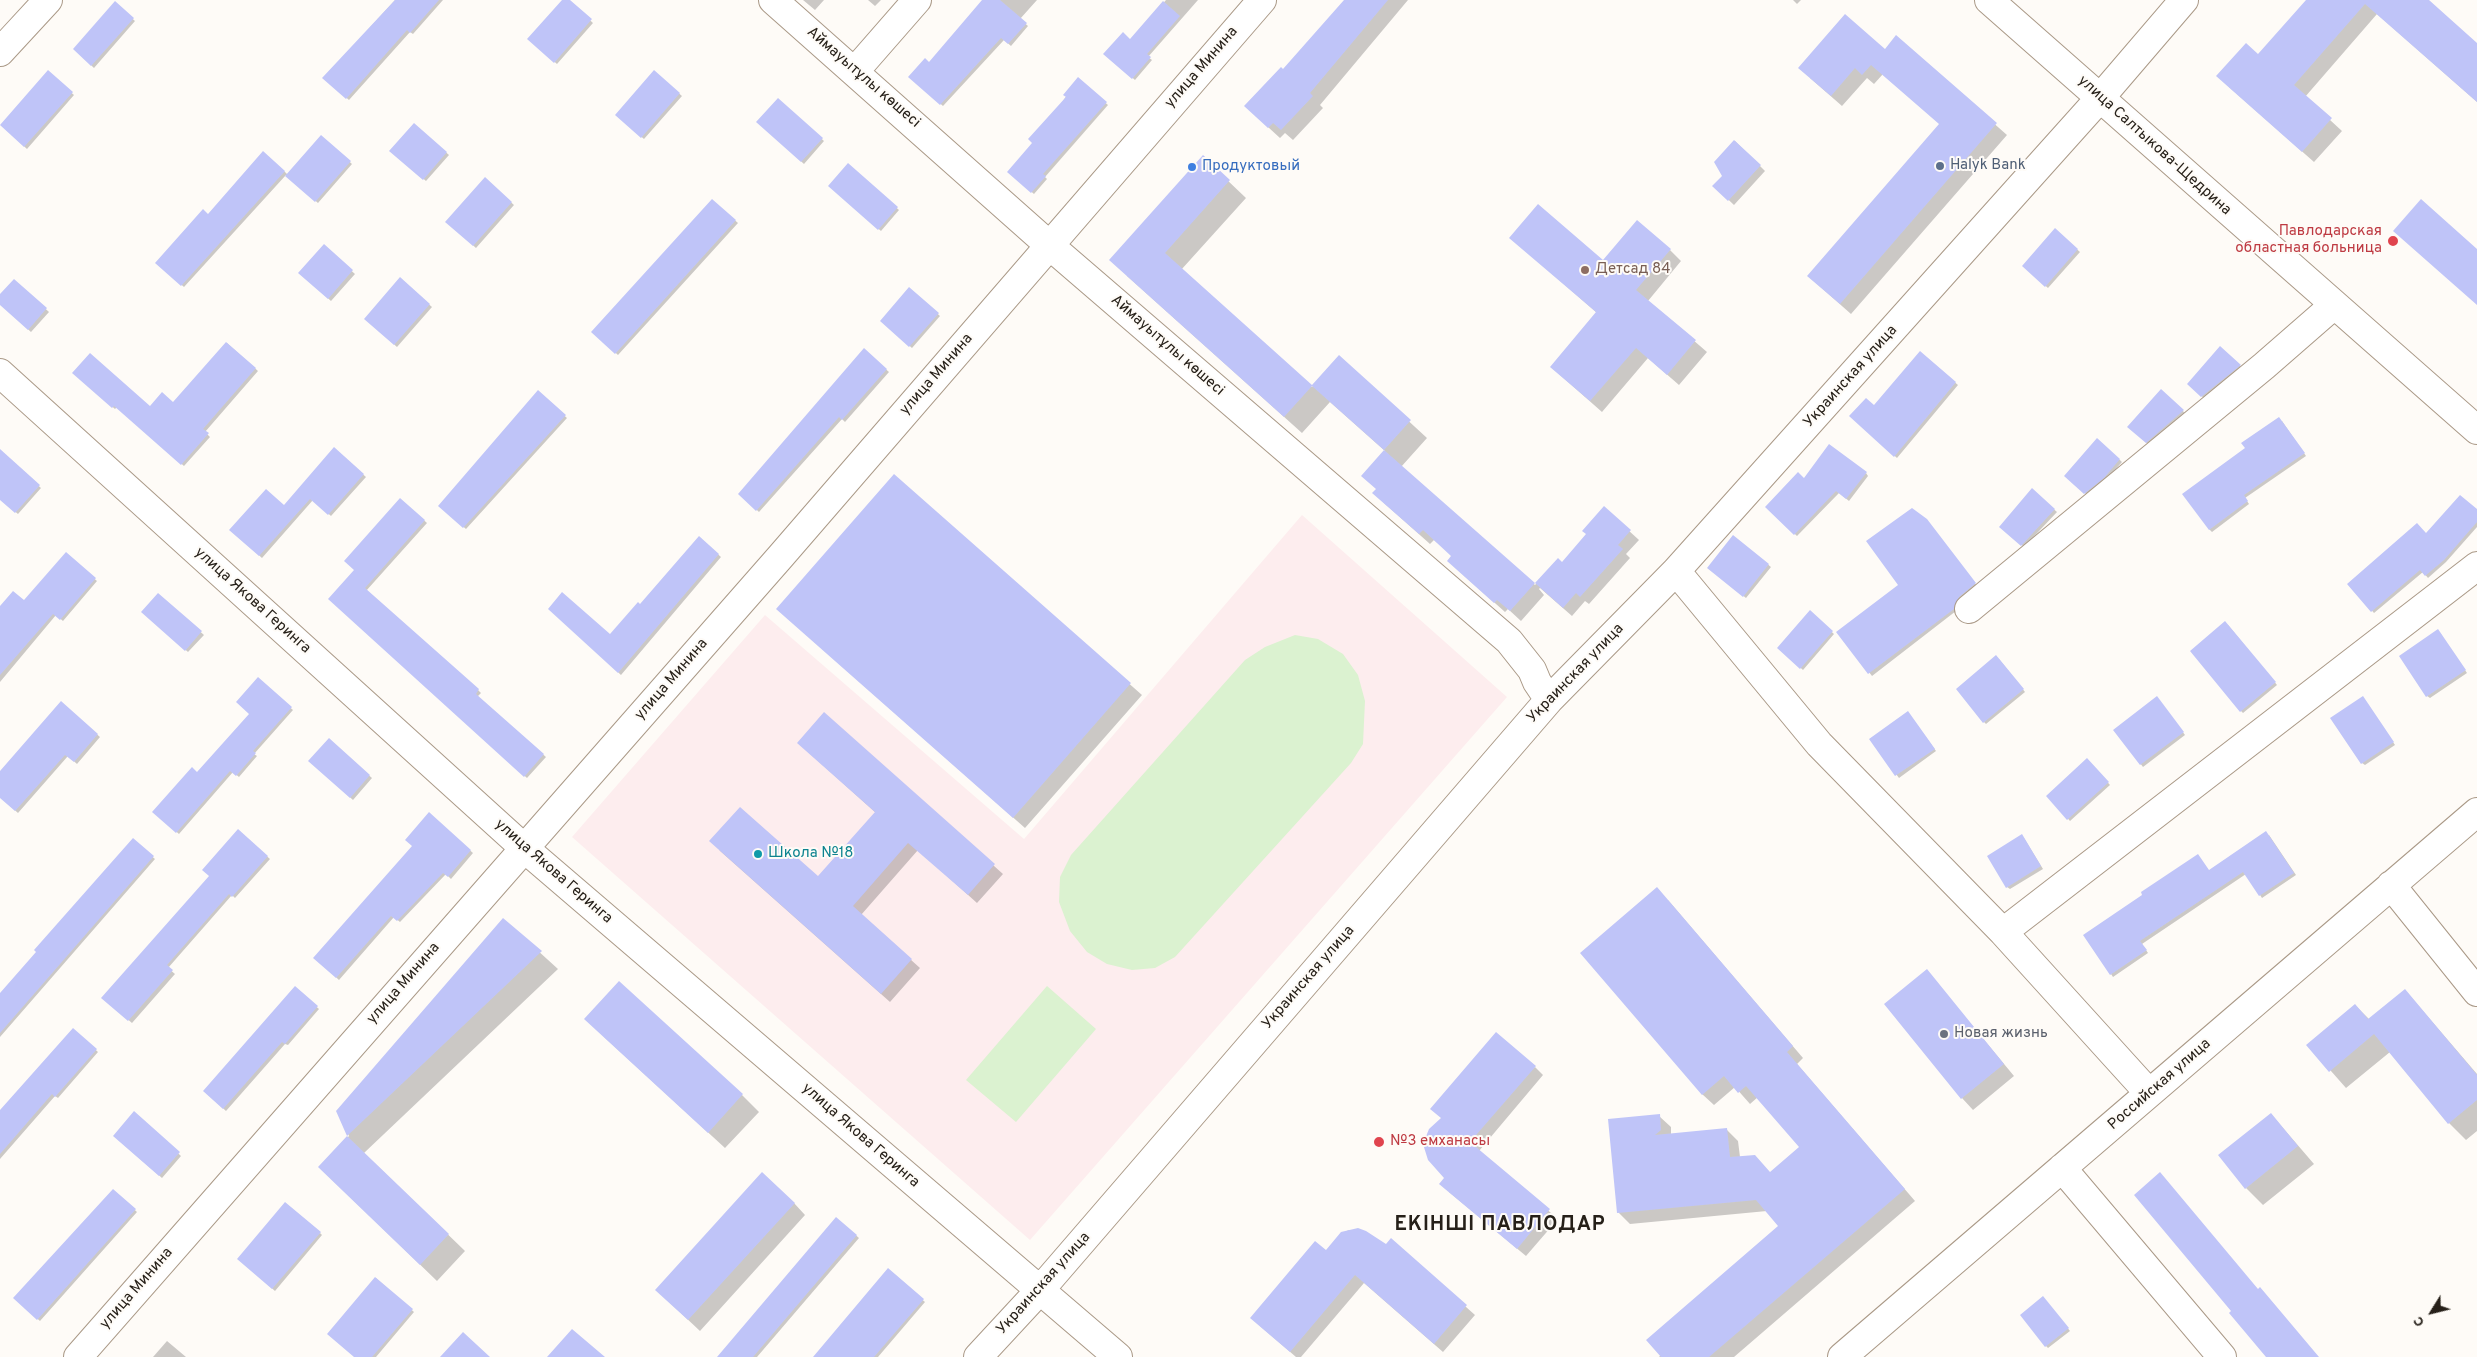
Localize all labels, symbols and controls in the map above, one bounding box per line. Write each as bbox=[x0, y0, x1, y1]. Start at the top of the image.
street label: улица Минина bbox=[1162, 23, 1242, 113]
street label: Аймауытұлы көшесі bbox=[803, 24, 923, 132]
street label: улица Салтыкова-Щедрина bbox=[2074, 72, 2234, 220]
place label: Halyk Bank bbox=[1950, 157, 2026, 175]
place label: Продуктовый bbox=[1202, 158, 1300, 176]
marker: Halyk Bank bbox=[1934, 160, 1946, 172]
marker: Продуктовый bbox=[1186, 161, 1198, 173]
place label: Павлодарская областная больница bbox=[2235, 223, 2382, 258]
marker: Павлодарская областная больница bbox=[2386, 234, 2400, 248]
place label: Детсад 84 bbox=[1595, 261, 1671, 279]
marker: Детсад 84 bbox=[1579, 264, 1591, 276]
street label: Аймауытұлы көшесі bbox=[1107, 292, 1227, 400]
street label: Украинская улица bbox=[1800, 322, 1902, 432]
street label: улица Минина bbox=[897, 330, 977, 420]
street label: улица Якова Геринга bbox=[190, 544, 314, 658]
street label: Украинская улица bbox=[1524, 620, 1628, 728]
street label: улица Минина bbox=[632, 635, 712, 725]
street label: улица Якова Геринга bbox=[490, 816, 616, 928]
place label: Школа №18 bbox=[768, 845, 853, 863]
marker: Школа №18 bbox=[752, 848, 764, 860]
street label: Украинская улица bbox=[1259, 922, 1359, 1034]
street label: улица Минина bbox=[364, 939, 444, 1029]
place label: Новая жизнь bbox=[1954, 1025, 2048, 1043]
marker: Новая жизнь bbox=[1938, 1028, 1950, 1040]
street label: Российская улица bbox=[2105, 1036, 2215, 1134]
street label: улица Якова Геринга bbox=[797, 1080, 923, 1192]
place label: №3 емханасы bbox=[1390, 1133, 1490, 1151]
marker: №3 емханасы bbox=[1372, 1135, 1386, 1149]
district label: ЕКІНШІ ПАВЛОДАР bbox=[1393, 1214, 1607, 1238]
street label: Украинская улица bbox=[993, 1229, 1095, 1339]
street label: улица Минина bbox=[97, 1244, 177, 1334]
north arrow bbox=[2407, 1287, 2457, 1337]
text: С bbox=[2410, 1312, 2429, 1330]

